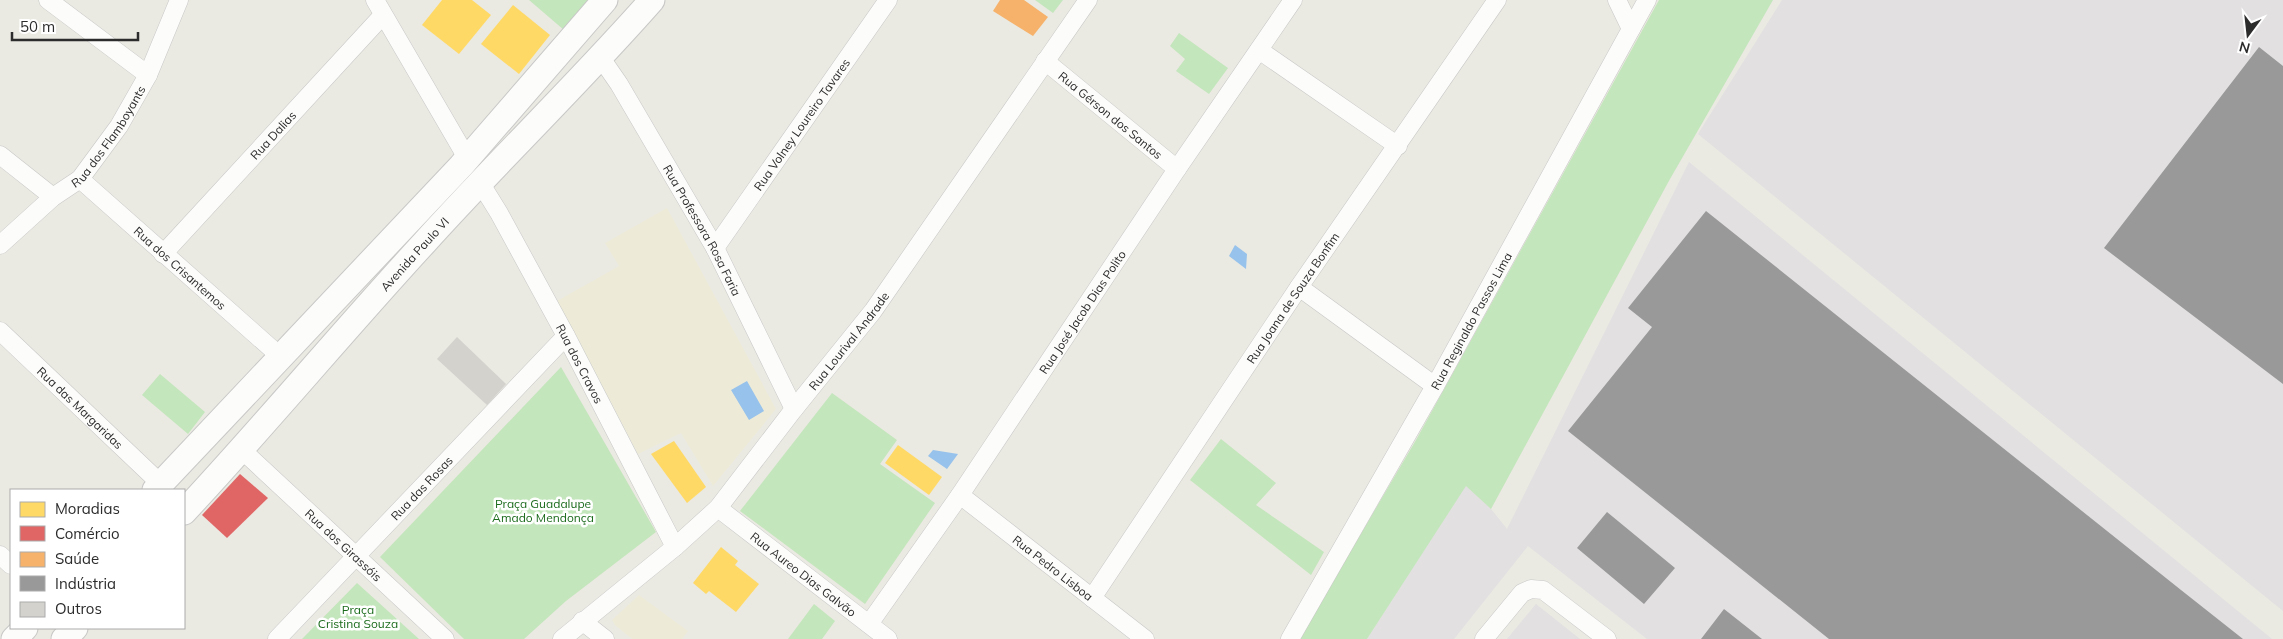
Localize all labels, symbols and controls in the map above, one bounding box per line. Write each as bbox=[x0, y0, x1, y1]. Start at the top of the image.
scale bar bbox=[12, 10, 139, 42]
north arrow bbox=[2223, 10, 2273, 60]
text: 50 m bbox=[20, 17, 55, 36]
text: N bbox=[2237, 37, 2252, 58]
street label: Rua Volney Loureiro Tavares bbox=[750, 55, 853, 193]
street label: Rua Gérson dos Santos bbox=[1056, 68, 1166, 162]
street label: Rua dos Flamboyants bbox=[68, 83, 148, 190]
street label: Rua Dalias bbox=[247, 107, 299, 162]
street label: Rua Professora Rosa Faria bbox=[660, 162, 745, 298]
street label: Avenida Paulo VI bbox=[377, 214, 452, 294]
street label: Rua dos Crisantemos bbox=[131, 223, 230, 313]
street label: Rua Joana de Souza Bonfim bbox=[1243, 229, 1342, 366]
street label: Rua José Jacob Dias Polito bbox=[1035, 247, 1129, 376]
street label: Rua Reginaldo Passos Lima bbox=[1427, 249, 1515, 392]
street label: Rua Lourival Andrade bbox=[805, 289, 892, 393]
street label: Rua dos Cravos bbox=[553, 321, 607, 406]
street label: Rua das Margaridas bbox=[34, 363, 127, 452]
street label: Rua das Rosas bbox=[387, 452, 455, 523]
legend bbox=[10, 489, 185, 629]
park label: Praça Guadalupe Amado Mendonça bbox=[492, 496, 594, 525]
text: Moradias bbox=[55, 499, 120, 518]
street label: Rua dos Girassóis bbox=[302, 505, 385, 584]
text: Comércio bbox=[55, 524, 120, 543]
street label: Rua Aureo Dias Galvão bbox=[748, 528, 860, 619]
street label: Rua Pedro Lisboa bbox=[1010, 532, 1096, 603]
text: Saúde bbox=[55, 549, 99, 568]
text: Indústria bbox=[55, 574, 116, 593]
text: Outros bbox=[55, 599, 102, 618]
park label: Praça Cristina Souza bbox=[318, 602, 398, 631]

